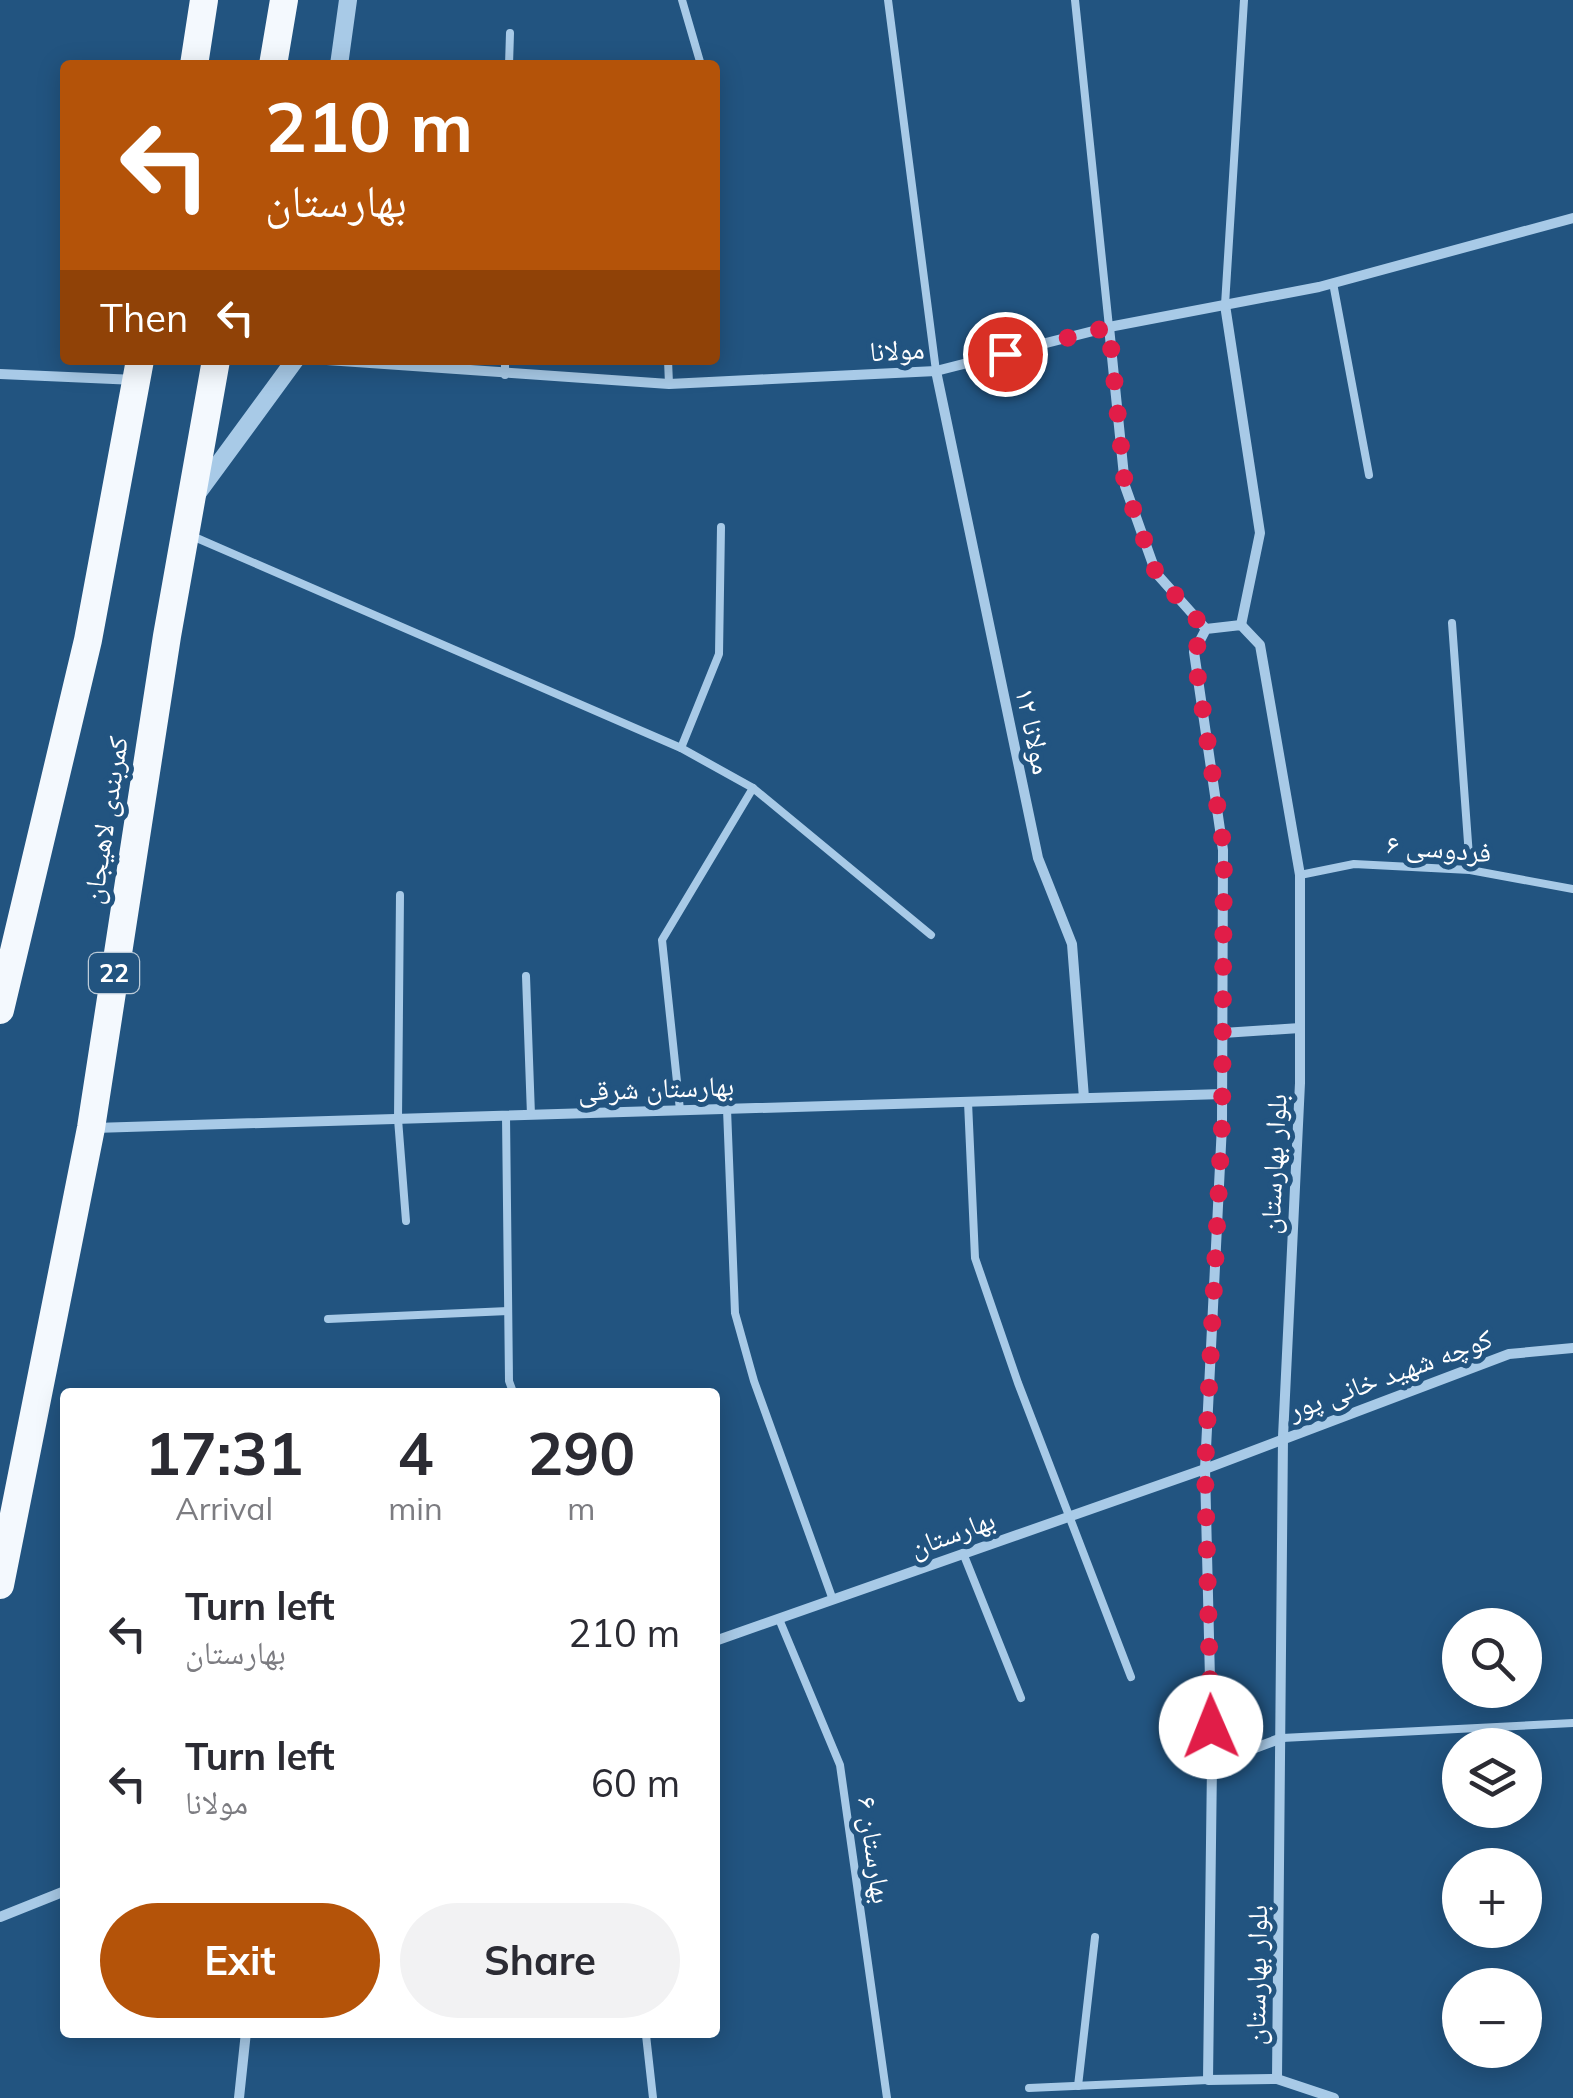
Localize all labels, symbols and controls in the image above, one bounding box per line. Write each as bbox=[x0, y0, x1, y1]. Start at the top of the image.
text: 210 m bbox=[265, 82, 473, 170]
icon: left bbox=[100, 100, 230, 230]
text: بهارستان bbox=[265, 172, 407, 228]
icon: left bbox=[208, 290, 263, 345]
text: Then bbox=[100, 294, 188, 342]
pin bbox=[963, 312, 1048, 397]
icon: arrive bbox=[978, 327, 1033, 382]
street label: مولانا bbox=[869, 331, 925, 368]
street label: مولانا ۱۲ bbox=[1008, 684, 1061, 777]
street label: کمربندی لاهیجان bbox=[74, 733, 135, 906]
street label: فردوسی ۶ bbox=[1385, 825, 1493, 871]
road number: 22 bbox=[89, 953, 139, 993]
street label: بهارستان شرقی bbox=[577, 1067, 735, 1109]
street label: بلوار بهارستان bbox=[1251, 1093, 1294, 1235]
street label: کوچه شهید خانی پور bbox=[1282, 1320, 1497, 1428]
text: 17:31 bbox=[145, 1415, 304, 1490]
text: 4 bbox=[397, 1415, 433, 1490]
text: 290 bbox=[527, 1415, 635, 1490]
text: Arrival bbox=[175, 1488, 273, 1528]
text: min bbox=[388, 1488, 443, 1528]
text: m bbox=[567, 1488, 595, 1528]
street label: بهارستان bbox=[904, 1501, 999, 1564]
text: Turn left bbox=[185, 1582, 335, 1630]
icon: left bbox=[100, 1606, 155, 1661]
map controls bbox=[1442, 1608, 1542, 2068]
button: search bbox=[1442, 1608, 1542, 1708]
text: 210 m bbox=[568, 1609, 680, 1657]
text: بهارستان bbox=[185, 1632, 286, 1672]
position arrow bbox=[1159, 1675, 1263, 1779]
button: layers bbox=[1442, 1728, 1542, 1828]
text: Turn left bbox=[185, 1732, 335, 1780]
icon: left bbox=[100, 1756, 155, 1811]
text: 60 m bbox=[591, 1759, 680, 1807]
text: مولانا bbox=[185, 1782, 248, 1822]
street label: بهارستان ۶ bbox=[851, 1794, 900, 1906]
button: + bbox=[1442, 1848, 1542, 1948]
button: Exit bbox=[100, 1903, 380, 2018]
button: Share bbox=[400, 1903, 680, 2018]
street label: بلوار بهارستان bbox=[1237, 1904, 1274, 2046]
button: − bbox=[1442, 1968, 1542, 2068]

